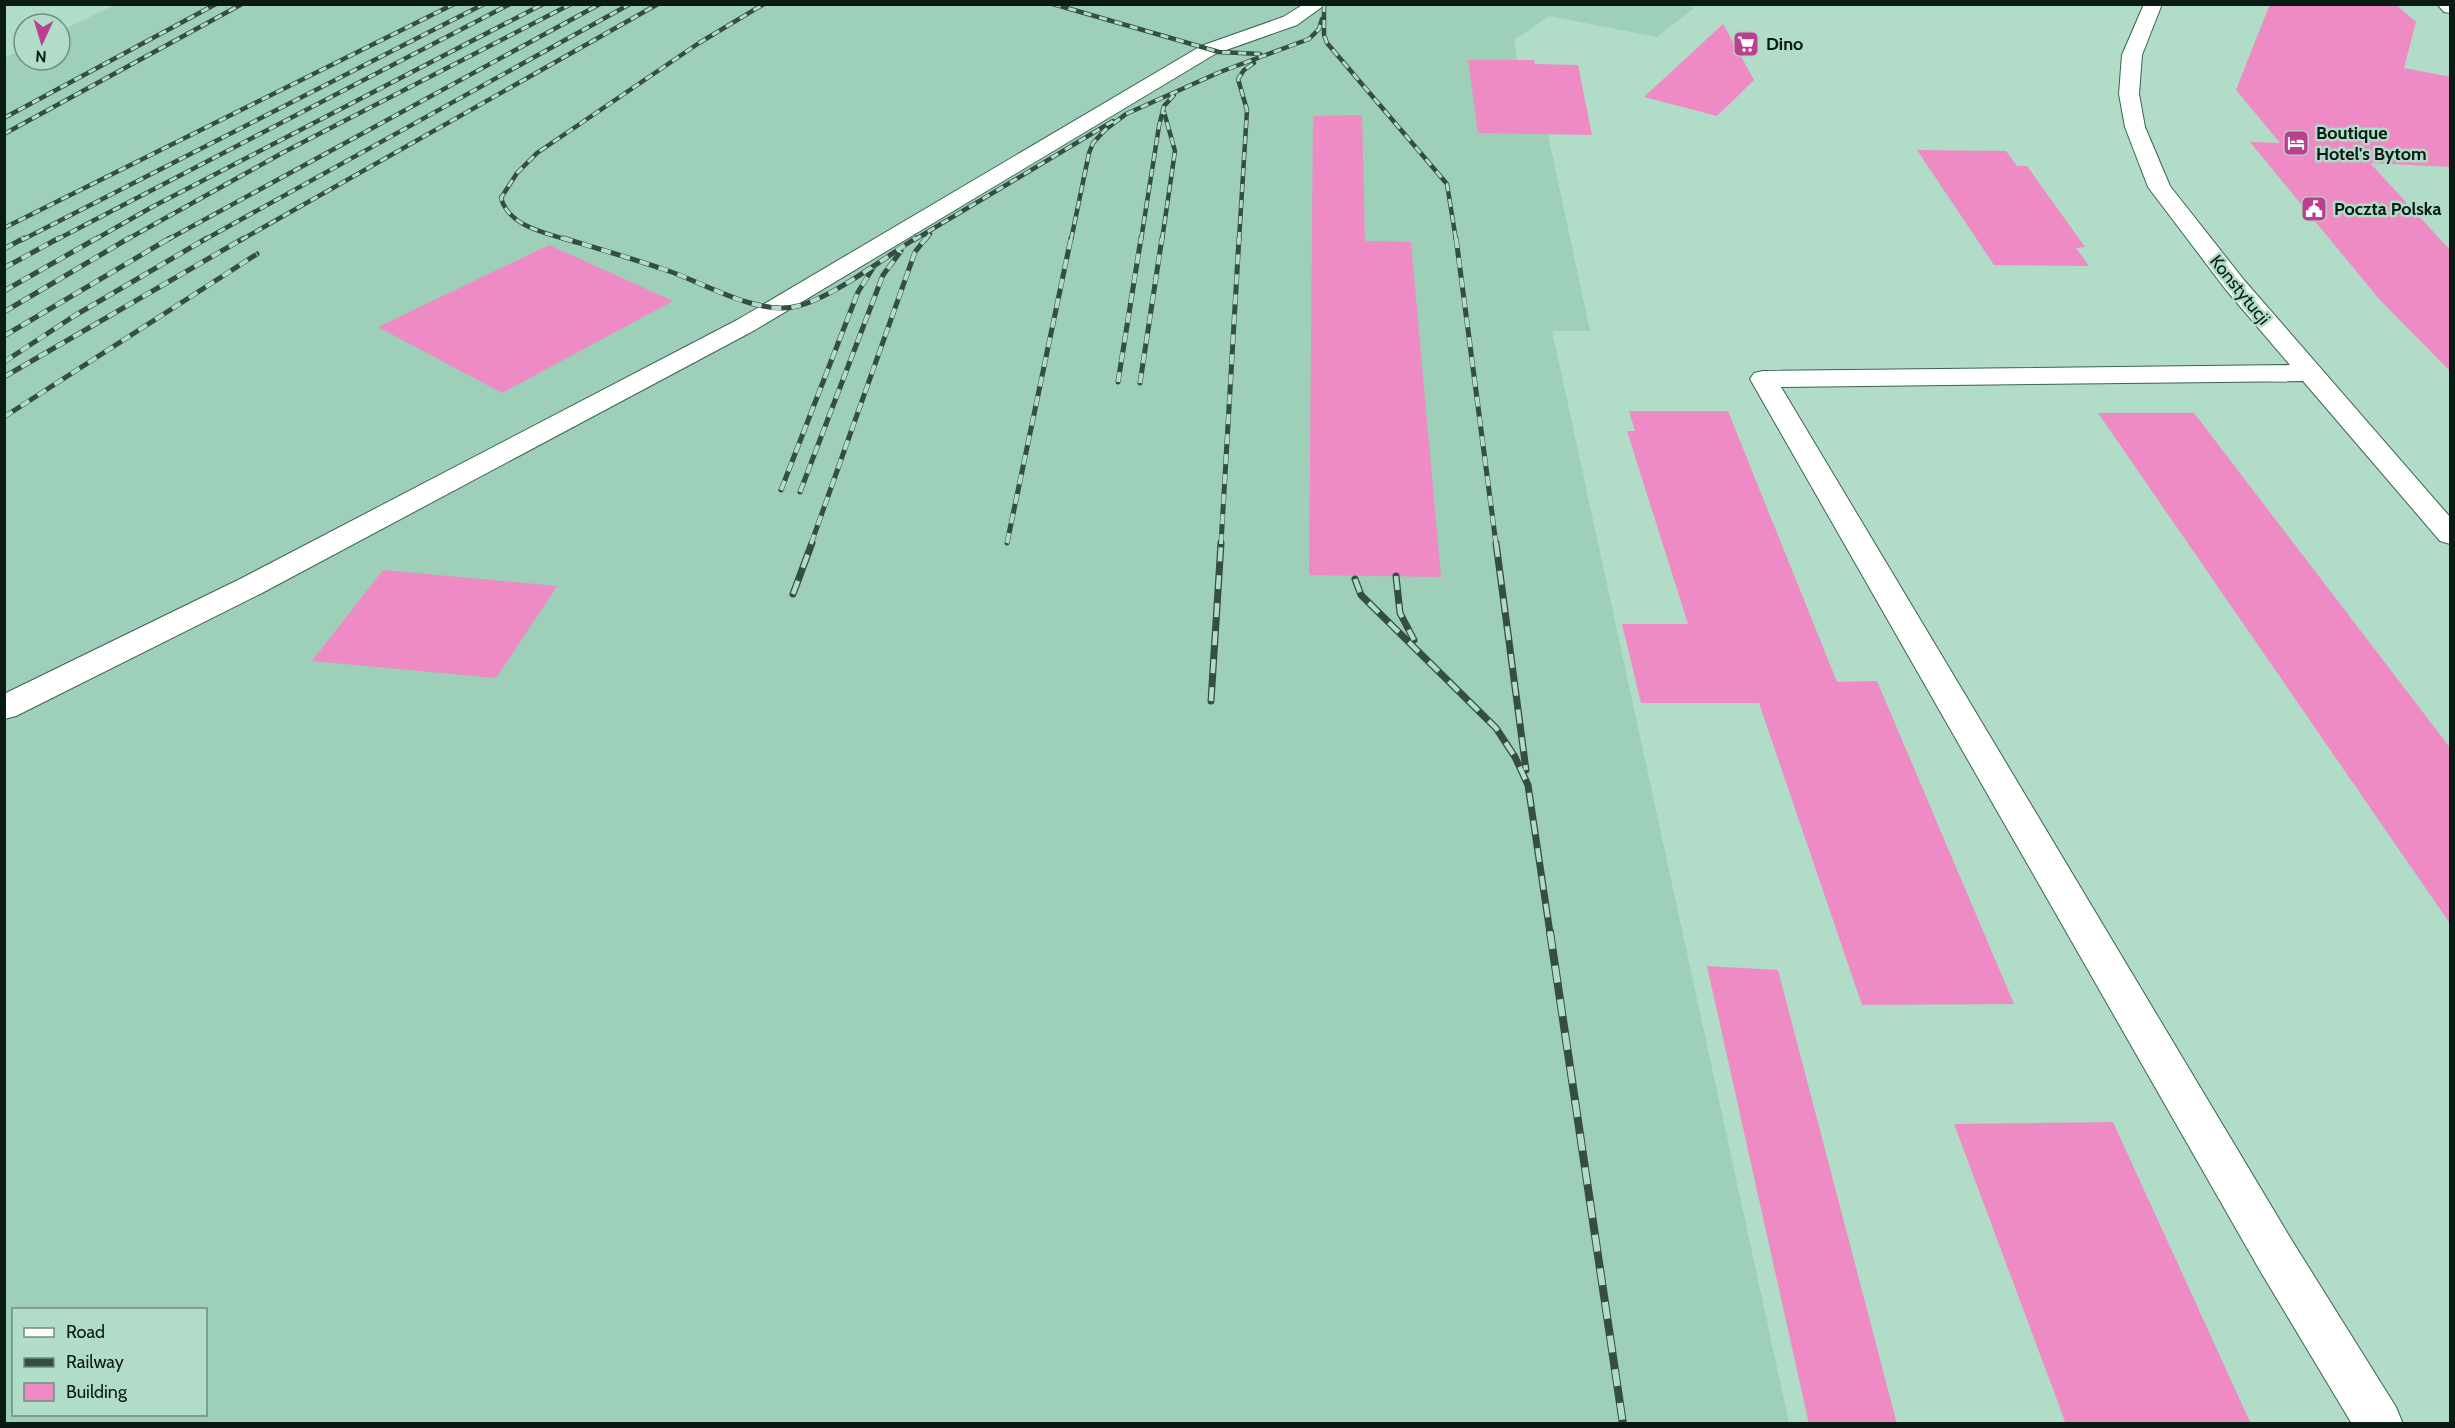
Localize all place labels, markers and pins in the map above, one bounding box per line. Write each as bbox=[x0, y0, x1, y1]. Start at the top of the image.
supermarket icon: Dino bbox=[1731, 29, 1761, 59]
place label: Dino bbox=[1766, 33, 1803, 55]
place label: Boutique Hotel's Bytom bbox=[2316, 122, 2427, 165]
hotel icon: Boutique Hotel's Bytom bbox=[2281, 128, 2311, 158]
public building icon: Poczta Polska bbox=[2299, 194, 2329, 224]
place label: Poczta Polska bbox=[2334, 198, 2441, 220]

